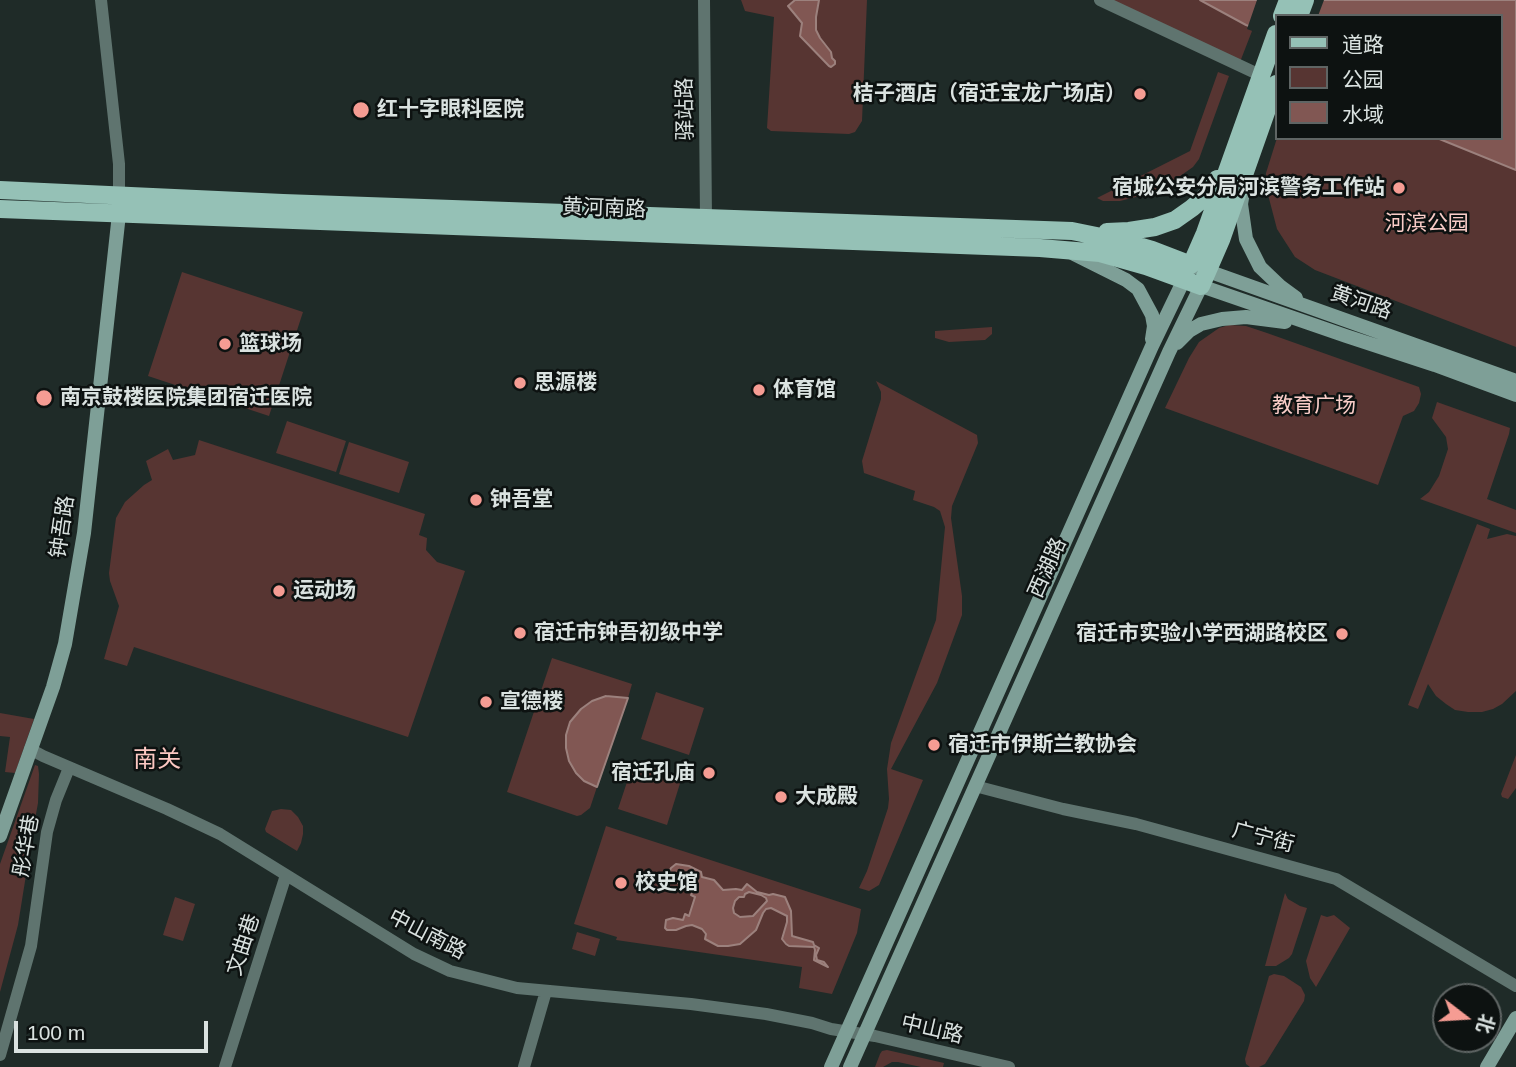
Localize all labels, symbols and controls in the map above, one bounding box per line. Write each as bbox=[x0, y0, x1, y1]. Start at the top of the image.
legend bbox=[1274, 14, 1502, 140]
text: 道路 bbox=[1342, 33, 1384, 56]
text: 公园 bbox=[1342, 68, 1384, 91]
street label: 驿站路 bbox=[673, 77, 699, 141]
place label: 桔子酒店（宿迁宝龙广场店） bbox=[853, 81, 1126, 107]
marker: 桔子酒店（宿迁宝龙广场店） bbox=[1132, 86, 1148, 102]
place label: 红十字眼科医院 bbox=[377, 97, 524, 123]
marker: 红十字眼科医院 bbox=[351, 100, 371, 120]
text: 水域 bbox=[1342, 103, 1384, 126]
place label: 宿城公安分局河滨警务工作站 bbox=[1112, 175, 1385, 201]
marker: 宿城公安分局河滨警务工作站 bbox=[1391, 180, 1407, 196]
street label: 黄河南路 bbox=[562, 195, 646, 223]
park label: 河滨公园 bbox=[1385, 211, 1469, 237]
street label: 黄河路 bbox=[1327, 281, 1395, 325]
place label: 篮球场 bbox=[239, 331, 302, 357]
marker: 篮球场 bbox=[217, 336, 233, 352]
place label: 思源楼 bbox=[534, 370, 597, 396]
marker: 思源楼 bbox=[512, 375, 528, 391]
place label: 体育馆 bbox=[773, 377, 836, 403]
marker: 体育馆 bbox=[751, 382, 767, 398]
place label: 南京鼓楼医院集团宿迁医院 bbox=[60, 385, 312, 411]
marker: 南京鼓楼医院集团宿迁医院 bbox=[34, 388, 54, 408]
park label: 教育广场 bbox=[1272, 393, 1356, 419]
place label: 钟吾堂 bbox=[490, 487, 553, 513]
marker: 钟吾堂 bbox=[468, 492, 484, 508]
street label: 钟吾路 bbox=[46, 494, 80, 560]
street label: 西湖路 bbox=[1024, 534, 1072, 602]
place label: 运动场 bbox=[293, 578, 356, 604]
marker: 运动场 bbox=[271, 583, 287, 599]
place label: 宿迁市钟吾初级中学 bbox=[534, 620, 723, 646]
place label: 宿迁市实验小学西湖路校区 bbox=[1076, 621, 1328, 647]
marker: 宿迁市钟吾初级中学 bbox=[512, 625, 528, 641]
marker: 宿迁市实验小学西湖路校区 bbox=[1334, 626, 1350, 642]
place label: 宣德楼 bbox=[500, 689, 563, 715]
marker: 宣德楼 bbox=[478, 694, 494, 710]
place label: 宿迁市伊斯兰教协会 bbox=[948, 732, 1137, 758]
marker: 宿迁市伊斯兰教协会 bbox=[926, 737, 942, 753]
district label: 南关 bbox=[133, 746, 181, 774]
place label: 宿迁孔庙 bbox=[611, 760, 695, 786]
marker: 宿迁孔庙 bbox=[701, 765, 717, 781]
place label: 大成殿 bbox=[795, 784, 858, 810]
marker: 大成殿 bbox=[773, 789, 789, 805]
street label: 彤华巷 bbox=[9, 813, 45, 879]
street label: 广宁街 bbox=[1229, 818, 1297, 858]
place label: 校史馆 bbox=[635, 870, 698, 896]
marker: 校史馆 bbox=[613, 875, 629, 891]
street label: 中山南路 bbox=[384, 905, 470, 965]
street label: 文曲巷 bbox=[222, 911, 266, 979]
north arrow bbox=[1432, 983, 1502, 1053]
scale bar bbox=[18, 1007, 212, 1052]
street label: 中山路 bbox=[898, 1011, 966, 1049]
text: 北 bbox=[1473, 1012, 1498, 1036]
text: 100 m bbox=[27, 1021, 85, 1044]

